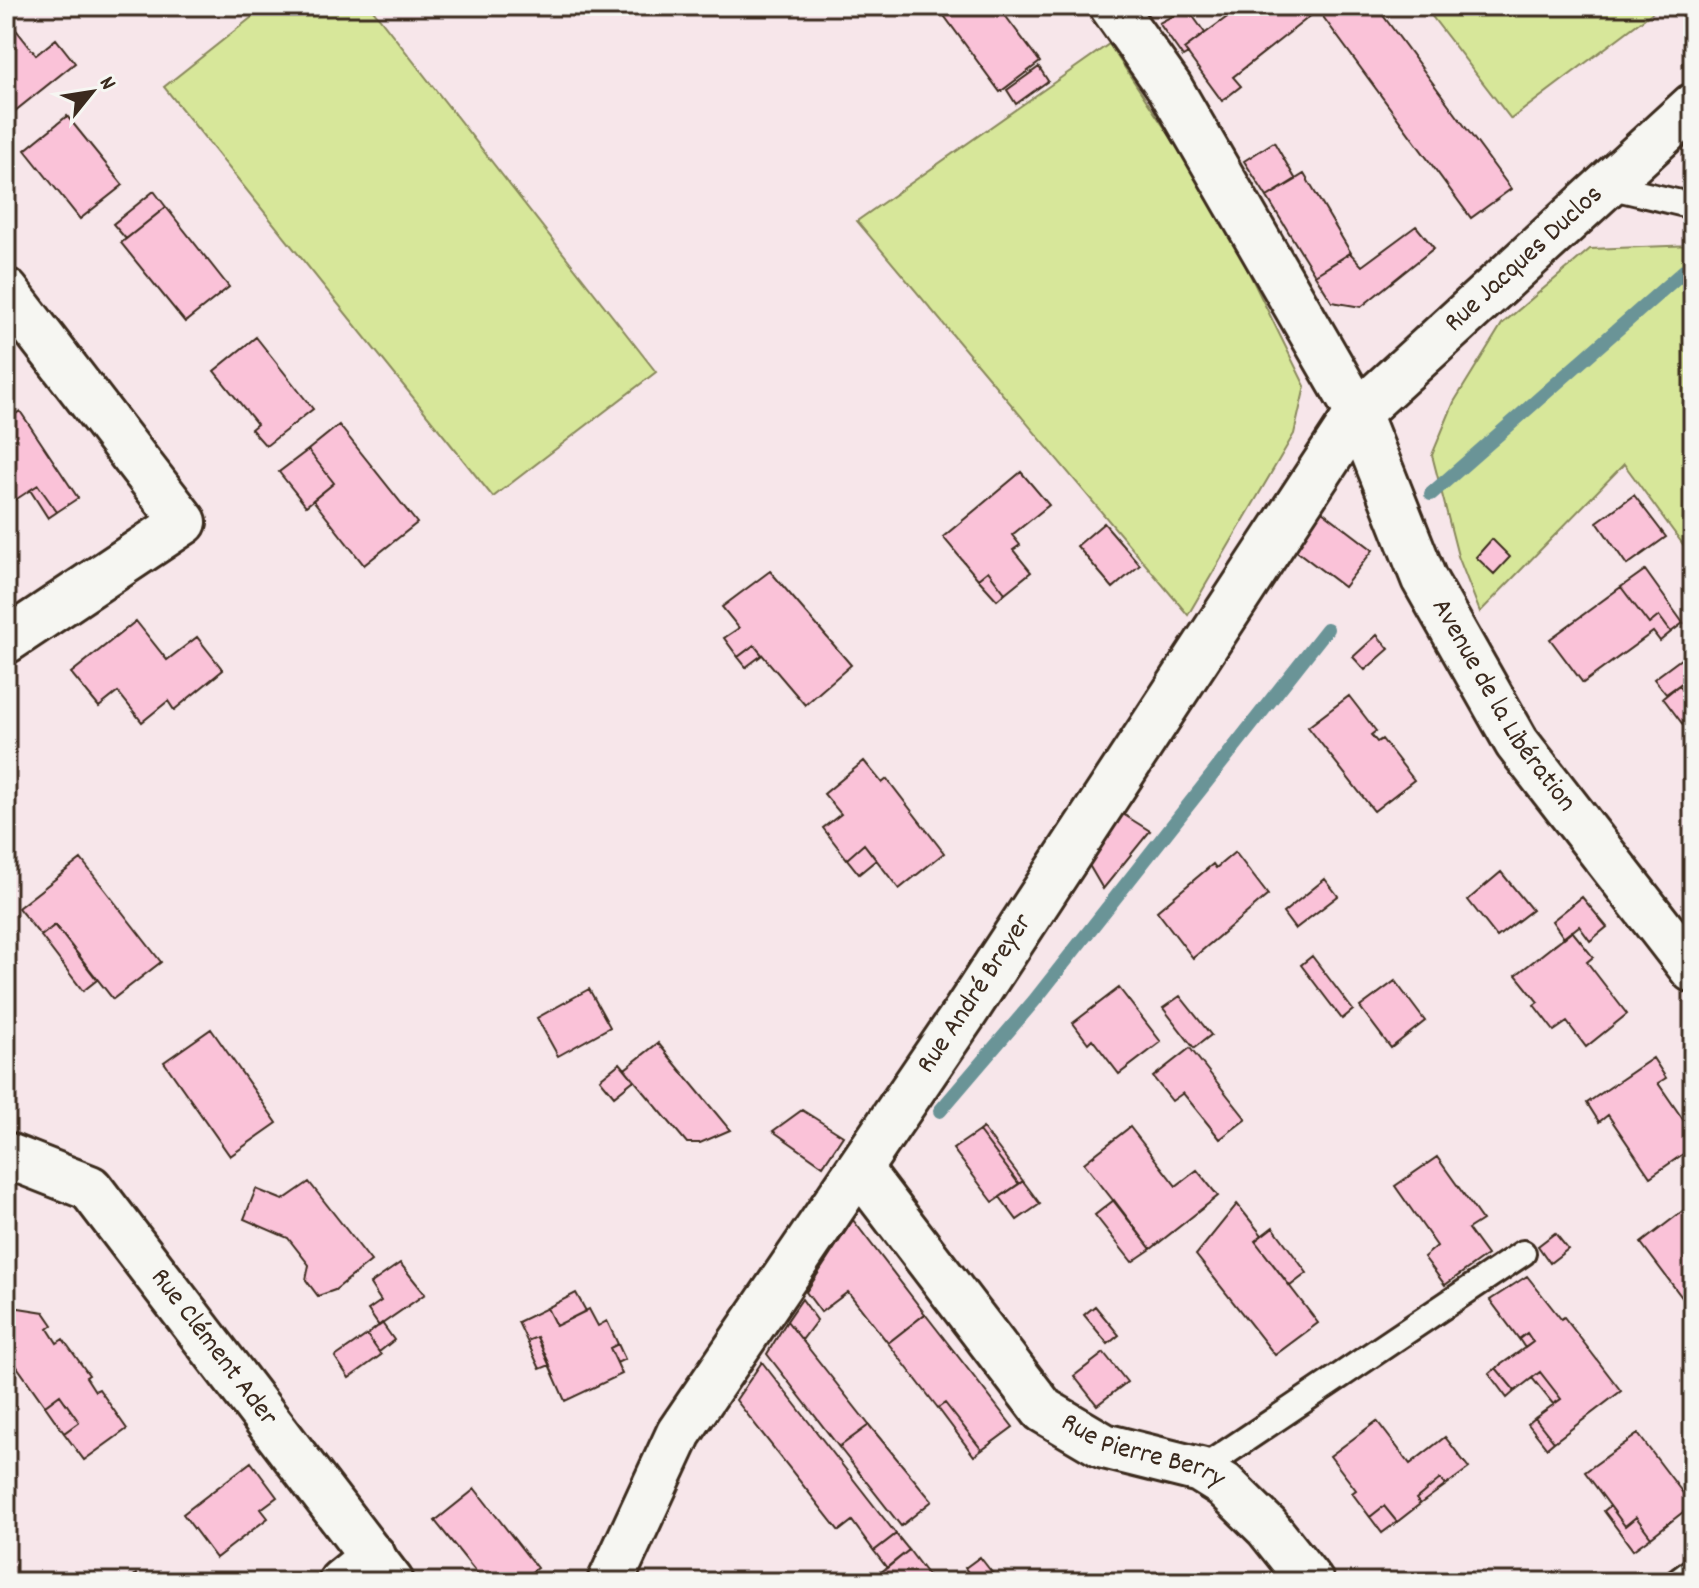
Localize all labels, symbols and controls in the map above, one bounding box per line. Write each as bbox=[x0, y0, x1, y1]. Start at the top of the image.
north arrow bbox=[52, 52, 132, 132]
text: N bbox=[90, 71, 122, 96]
street label: Rue Jacques Duclos bbox=[1437, 177, 1613, 343]
street label: Avenue de la Libération bbox=[1420, 592, 1584, 822]
street label: Rue André Breyer bbox=[908, 906, 1044, 1083]
street label: Rue Clément Ader bbox=[139, 1261, 286, 1436]
street label: Rue Pierre Berry bbox=[1053, 1404, 1232, 1501]

